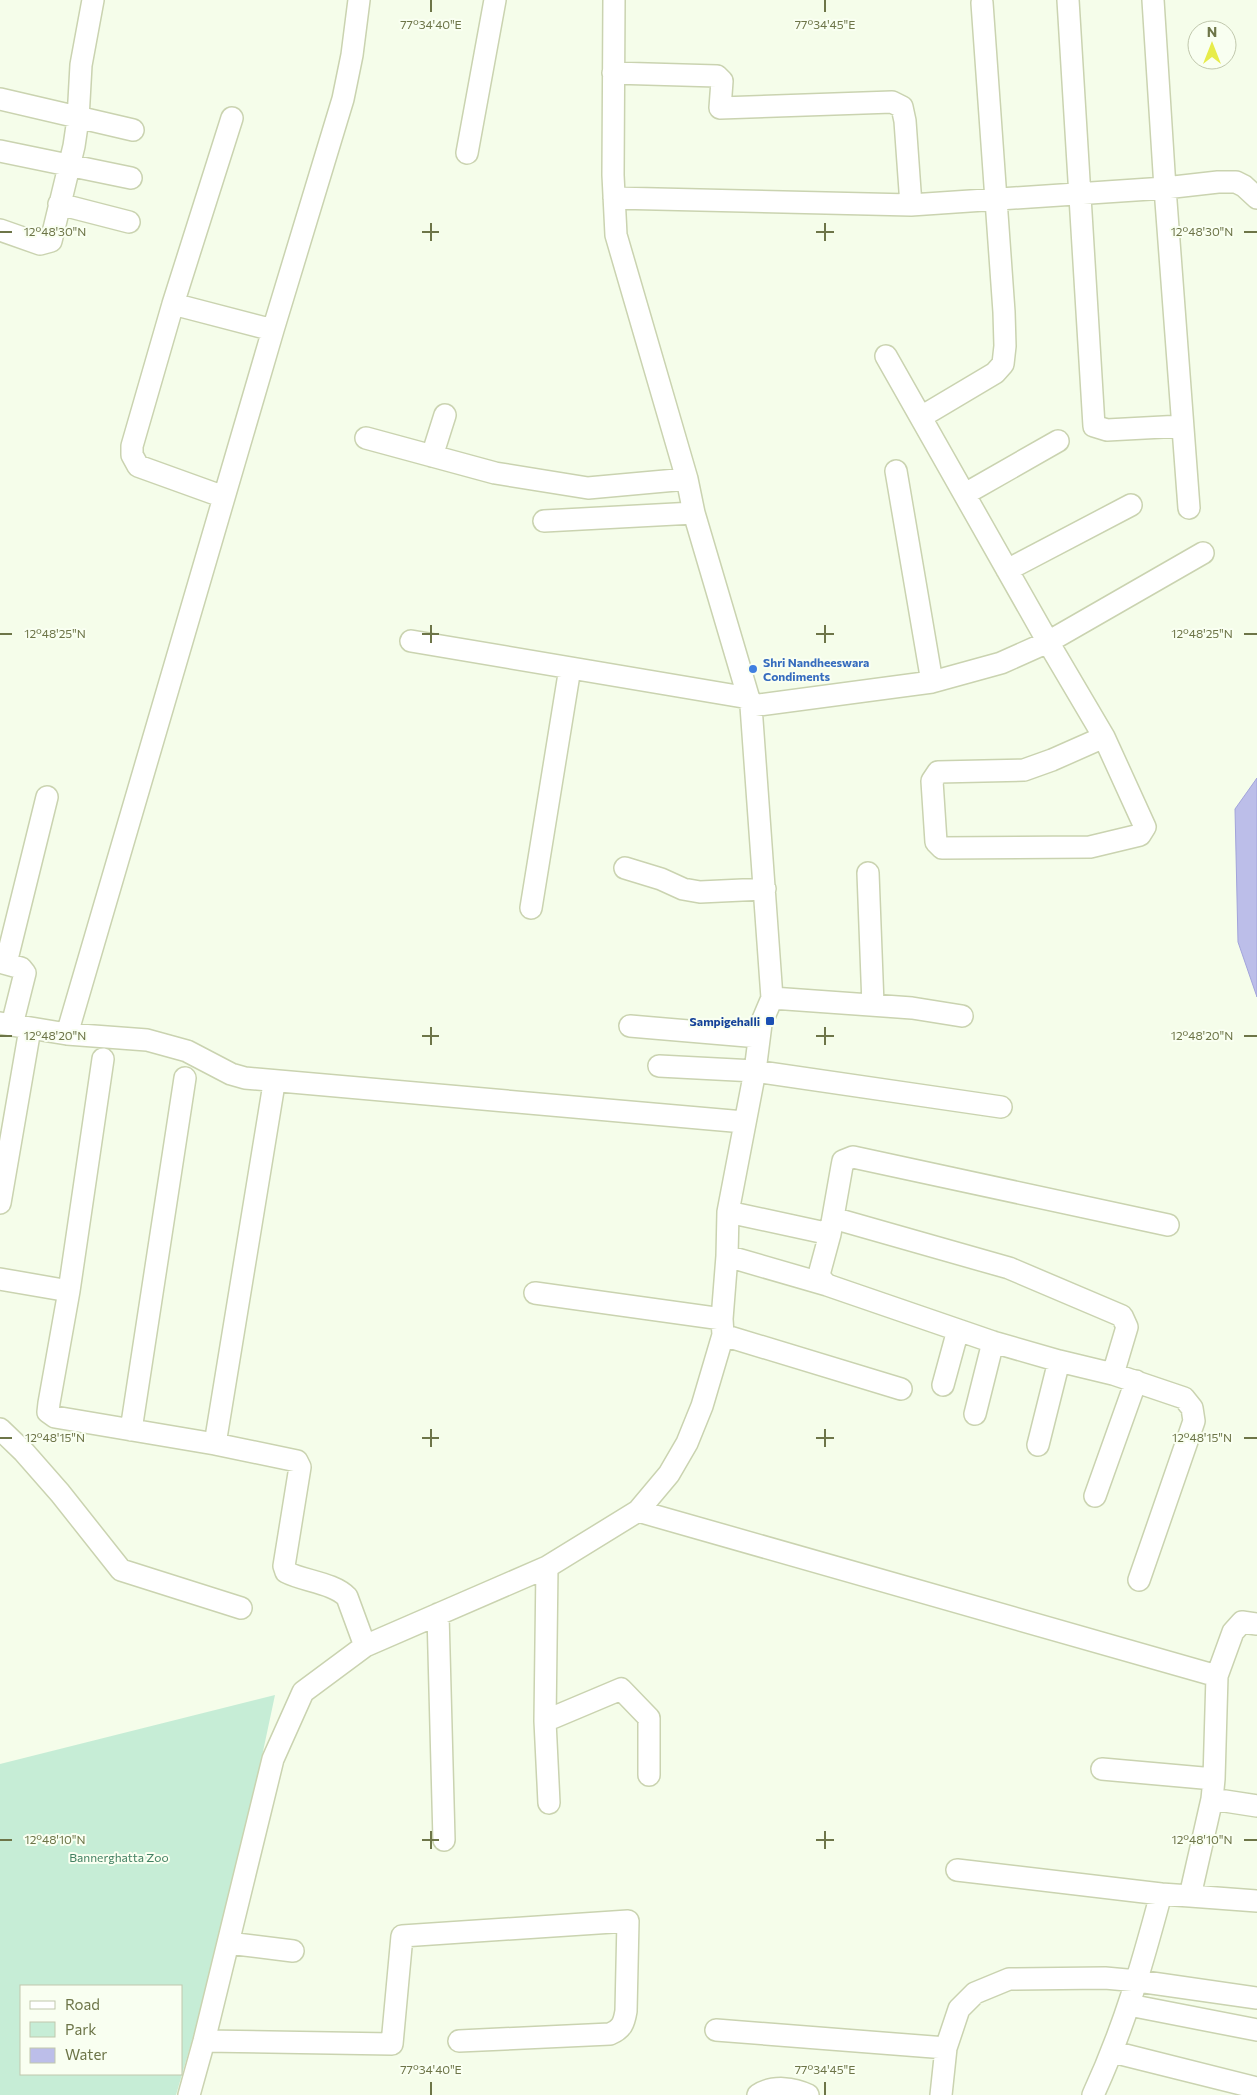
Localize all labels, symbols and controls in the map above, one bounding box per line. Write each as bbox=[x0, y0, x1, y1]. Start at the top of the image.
text: 77°34'40"E bbox=[400, 17, 462, 31]
text: 77°34'45"E bbox=[795, 17, 855, 31]
north arrow bbox=[1187, 20, 1237, 70]
text: N bbox=[1207, 23, 1217, 40]
text: 12°48'30"N bbox=[24, 224, 86, 238]
text: 12°48'30"N bbox=[1171, 224, 1233, 238]
text: 12°48'25"N bbox=[24, 626, 86, 640]
text: 12°48'25"N bbox=[1171, 626, 1233, 640]
place label: Shri Nandheeswara Condiments bbox=[763, 655, 869, 683]
marker: Shri Nandheeswara Condiments bbox=[747, 663, 759, 675]
place label: Sampigehalli bbox=[690, 1014, 760, 1028]
marker: Sampigehalli bbox=[764, 1015, 776, 1027]
text: 12°48'20"N bbox=[24, 1028, 86, 1042]
text: 12°48'20"N bbox=[1171, 1028, 1233, 1042]
text: 12°48'15"N bbox=[25, 1430, 85, 1444]
text: 12°48'15"N bbox=[1172, 1430, 1232, 1444]
text: 12°48'10"N bbox=[25, 1832, 85, 1846]
text: 12°48'10"N bbox=[1172, 1832, 1232, 1846]
park label: Bannerghatta Zoo bbox=[69, 1850, 169, 1864]
legend bbox=[20, 1985, 182, 2075]
text: Road bbox=[65, 1995, 100, 2013]
text: Park bbox=[65, 2020, 96, 2038]
text: Water bbox=[65, 2045, 107, 2063]
text: 77°34'40"E bbox=[400, 2062, 462, 2076]
text: 77°34'45"E bbox=[795, 2062, 855, 2076]

